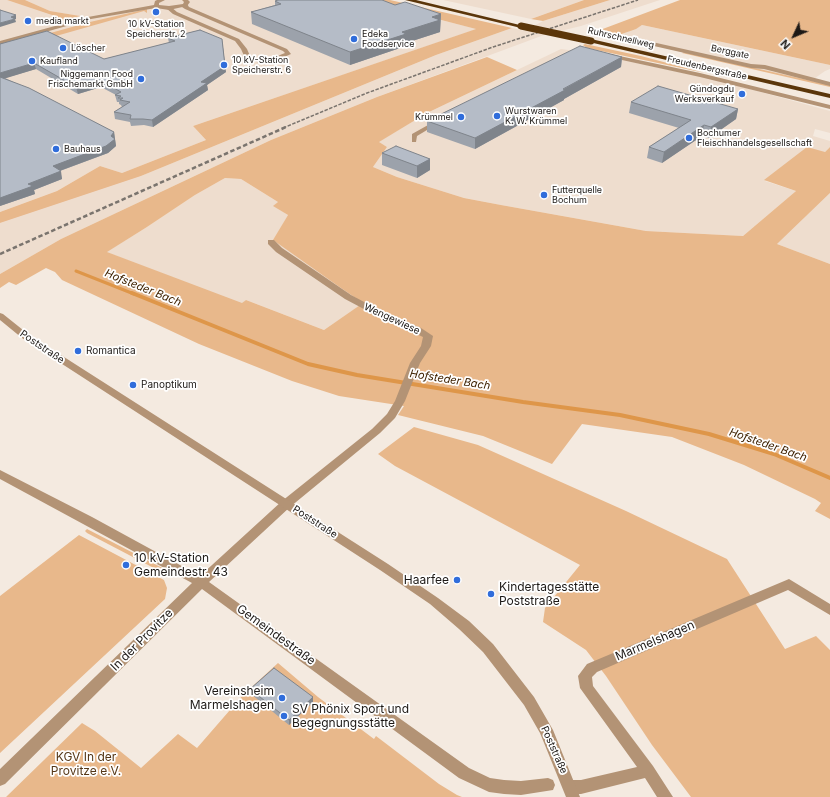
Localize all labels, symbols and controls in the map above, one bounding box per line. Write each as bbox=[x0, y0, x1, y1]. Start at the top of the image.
marker: 10 kV-Station Speicherstr. 2 bbox=[151, 7, 161, 17]
marker: media markt bbox=[23, 16, 33, 26]
place label: media markt bbox=[36, 16, 89, 26]
north arrow bbox=[774, 16, 814, 56]
place label: 10 kV-Station Speicherstr. 2 bbox=[127, 19, 185, 40]
street label: Ruhrschnellweg bbox=[587, 25, 655, 51]
place label: Edeka Foodservice bbox=[362, 29, 414, 50]
marker: Edeka Foodservice bbox=[349, 34, 359, 44]
text: N bbox=[777, 36, 793, 52]
marker: Löscher bbox=[58, 43, 68, 53]
place label: Löscher bbox=[71, 43, 105, 53]
street label: Berggate bbox=[710, 43, 750, 61]
street label: Freudenbergstraße bbox=[666, 54, 748, 82]
place label: 10 kV-Station Speicherstr. 6 bbox=[232, 55, 291, 76]
marker: Kaufland bbox=[27, 56, 37, 66]
place label: Kaufland bbox=[40, 56, 78, 66]
marker: 10 kV-Station Speicherstr. 6 bbox=[219, 60, 229, 70]
place label: Niggemann Food Frischemarkt GmbH bbox=[48, 69, 133, 90]
marker: Niggemann Food Frischemarkt GmbH bbox=[136, 74, 146, 84]
place label: Gündogdu Werksverkauf bbox=[675, 84, 734, 105]
marker: Gündogdu Werksverkauf bbox=[737, 89, 747, 99]
place label: Wurstwaren K. W. Krümmel bbox=[505, 106, 567, 127]
marker: Wurstwaren K. W. Krümmel bbox=[492, 111, 502, 121]
place label: Krümmel bbox=[415, 112, 453, 122]
marker: Krümmel bbox=[456, 112, 466, 122]
place label: Bochumer Fleischhandelsgesellschaft bbox=[697, 128, 812, 149]
marker: Bochumer Fleischhandelsgesellschaft bbox=[684, 133, 694, 143]
marker: Bauhaus bbox=[51, 144, 61, 154]
place label: Bauhaus bbox=[64, 144, 101, 154]
place label: Futterquelle Bochum bbox=[552, 185, 602, 206]
marker: Futterquelle Bochum bbox=[539, 190, 549, 200]
water label: Hofsteder Bach bbox=[103, 267, 183, 309]
street label: Wengewiese bbox=[362, 301, 422, 337]
street label: Poststraße bbox=[18, 328, 66, 366]
place label: Romantica bbox=[86, 345, 136, 357]
marker: Romantica bbox=[73, 346, 83, 356]
water label: Hofsteder Bach bbox=[409, 367, 491, 393]
place label: Panoptikum bbox=[141, 379, 197, 391]
marker: Panoptikum bbox=[128, 380, 138, 390]
water label: Hofsteder Bach bbox=[727, 426, 809, 464]
street label: Poststraße bbox=[290, 503, 340, 541]
place label: 10 kV-Station Gemeindestr. 43 bbox=[134, 551, 228, 579]
marker: 10 kV-Station Gemeindestr. 43 bbox=[121, 560, 131, 570]
place label: Haarfee bbox=[404, 573, 449, 587]
marker: Haarfee bbox=[452, 575, 462, 585]
place label: Kindertagesstätte Poststraße bbox=[499, 580, 599, 608]
marker: Kindertagesstätte Poststraße bbox=[486, 589, 496, 599]
street label: Gemeindestraße bbox=[234, 602, 318, 668]
street label: In der Provitze bbox=[108, 606, 176, 674]
street label: Marmelshagen bbox=[613, 618, 697, 664]
place label: Vereinsheim Marmelshagen bbox=[190, 684, 274, 712]
marker: Vereinsheim Marmelshagen bbox=[277, 693, 287, 703]
place label: SV Phönix Sport und Begegnungsstätte bbox=[292, 702, 409, 730]
marker: SV Phönix Sport und Begegnungsstätte bbox=[279, 711, 289, 721]
street label: Poststraße bbox=[538, 724, 570, 776]
park label: KGV In der Provitze e.V. bbox=[51, 750, 121, 778]

